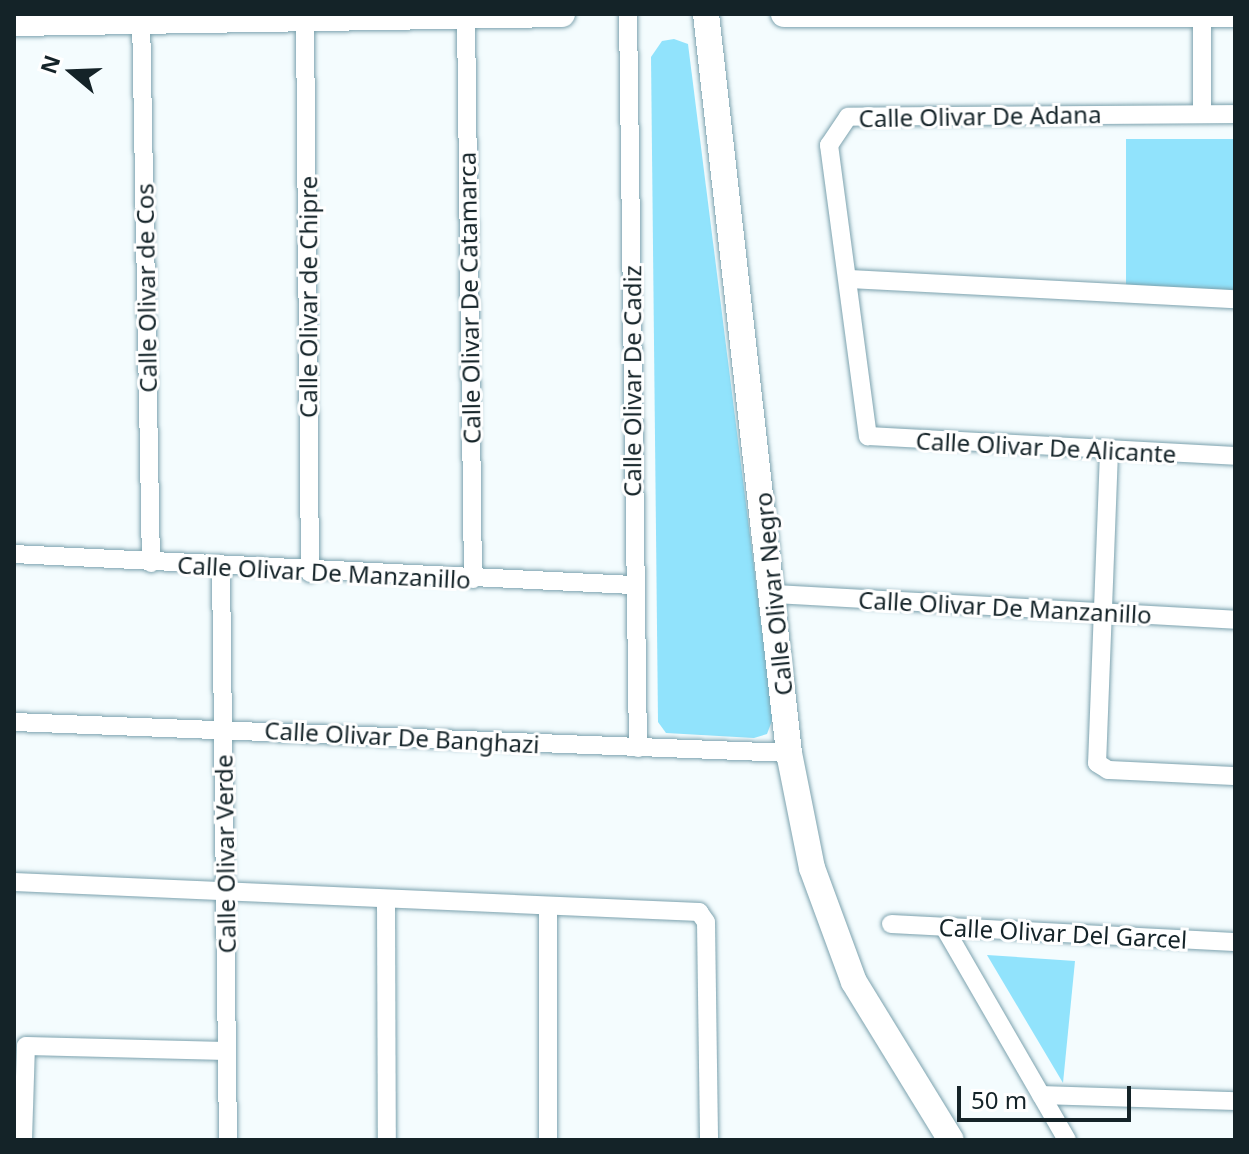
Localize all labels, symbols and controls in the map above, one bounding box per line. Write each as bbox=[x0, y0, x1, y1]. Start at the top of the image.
north arrow bbox=[32, 32, 112, 112]
text: N bbox=[32, 51, 66, 78]
street label: Calle Olivar De Adana bbox=[858, 99, 1102, 133]
street label: Calle Olivar De Catamarca bbox=[452, 152, 486, 444]
street label: Calle Olivar de Chipre bbox=[294, 176, 322, 418]
street label: Calle Olivar de Cos bbox=[130, 183, 162, 393]
street label: Calle Olivar De Cadiz bbox=[618, 265, 646, 497]
street label: Calle Olivar De Alicante bbox=[915, 426, 1177, 468]
street label: Calle Olivar Negro bbox=[748, 491, 798, 697]
street label: Calle Olivar De Manzanillo bbox=[177, 550, 471, 594]
street label: Calle Olivar De Manzanillo bbox=[858, 585, 1152, 629]
street label: Calle Olivar De Banghazi bbox=[264, 715, 540, 759]
street label: Calle Olivar Verde bbox=[209, 754, 241, 954]
street label: Calle Olivar Del Garcel bbox=[938, 912, 1188, 954]
scale bar bbox=[961, 1070, 1135, 1120]
text: 50 m bbox=[971, 1083, 1027, 1116]

